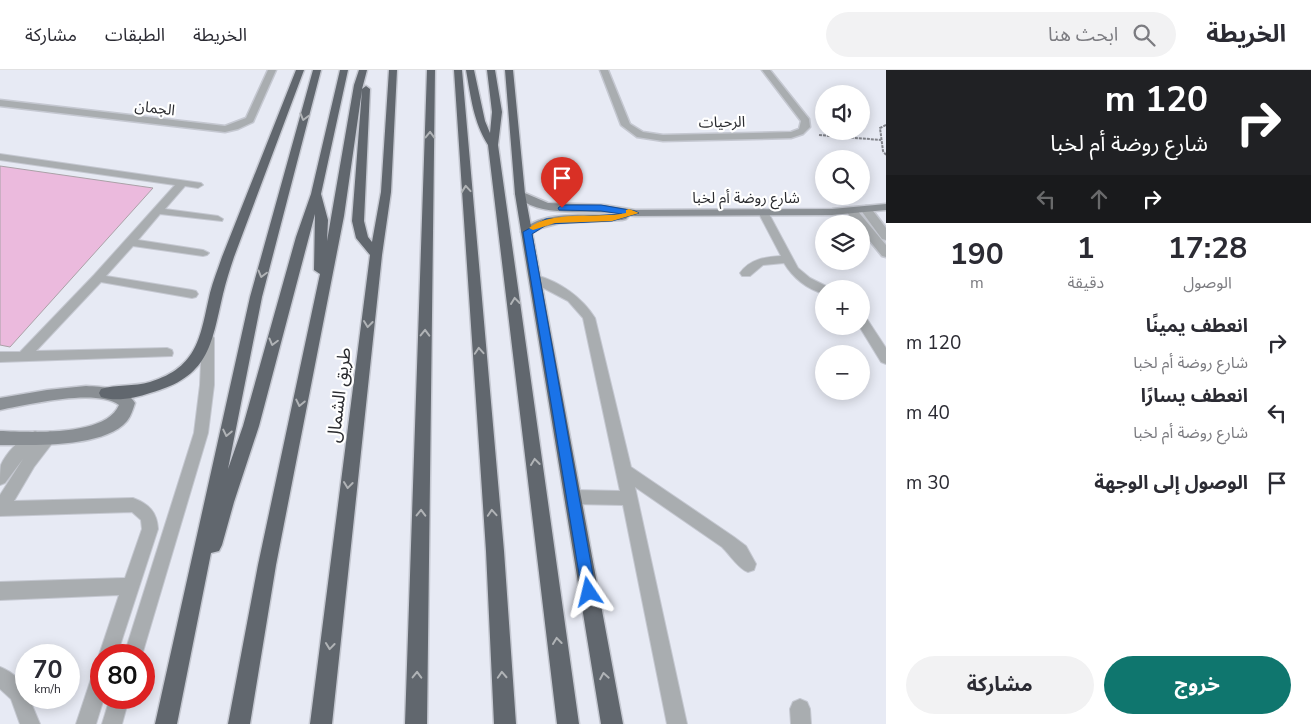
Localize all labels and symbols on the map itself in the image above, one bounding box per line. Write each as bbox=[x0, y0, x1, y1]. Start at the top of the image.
street label: الجمان bbox=[134, 96, 176, 120]
one-way arrow bbox=[299, 112, 310, 121]
street label: الرحيات bbox=[699, 112, 745, 132]
one-way arrow bbox=[424, 131, 435, 139]
pin bbox=[541, 157, 583, 208]
one-way arrow bbox=[461, 185, 472, 193]
street label: شارع روضة أم لخبا bbox=[692, 188, 800, 210]
one-way arrow bbox=[257, 269, 268, 278]
one-way arrow bbox=[510, 297, 521, 305]
one-way arrow bbox=[363, 319, 373, 328]
one-way arrow bbox=[420, 329, 430, 336]
one-way arrow bbox=[268, 338, 279, 346]
street label: طريق الشمال bbox=[321, 346, 357, 444]
one-way arrow bbox=[474, 347, 485, 355]
one-way arrow bbox=[295, 398, 306, 407]
one-way arrow bbox=[223, 428, 233, 437]
one-way arrow bbox=[530, 458, 541, 466]
one-way arrow bbox=[343, 481, 354, 489]
one-way arrow bbox=[415, 509, 426, 517]
one-way arrow bbox=[486, 509, 497, 517]
position arrow bbox=[562, 565, 614, 617]
one-way arrow bbox=[552, 637, 563, 645]
one-way arrow bbox=[325, 643, 336, 651]
speed limit sign: 80 bbox=[90, 644, 155, 709]
one-way arrow bbox=[412, 671, 422, 679]
one-way arrow bbox=[497, 671, 508, 679]
one-way arrow bbox=[599, 672, 609, 680]

